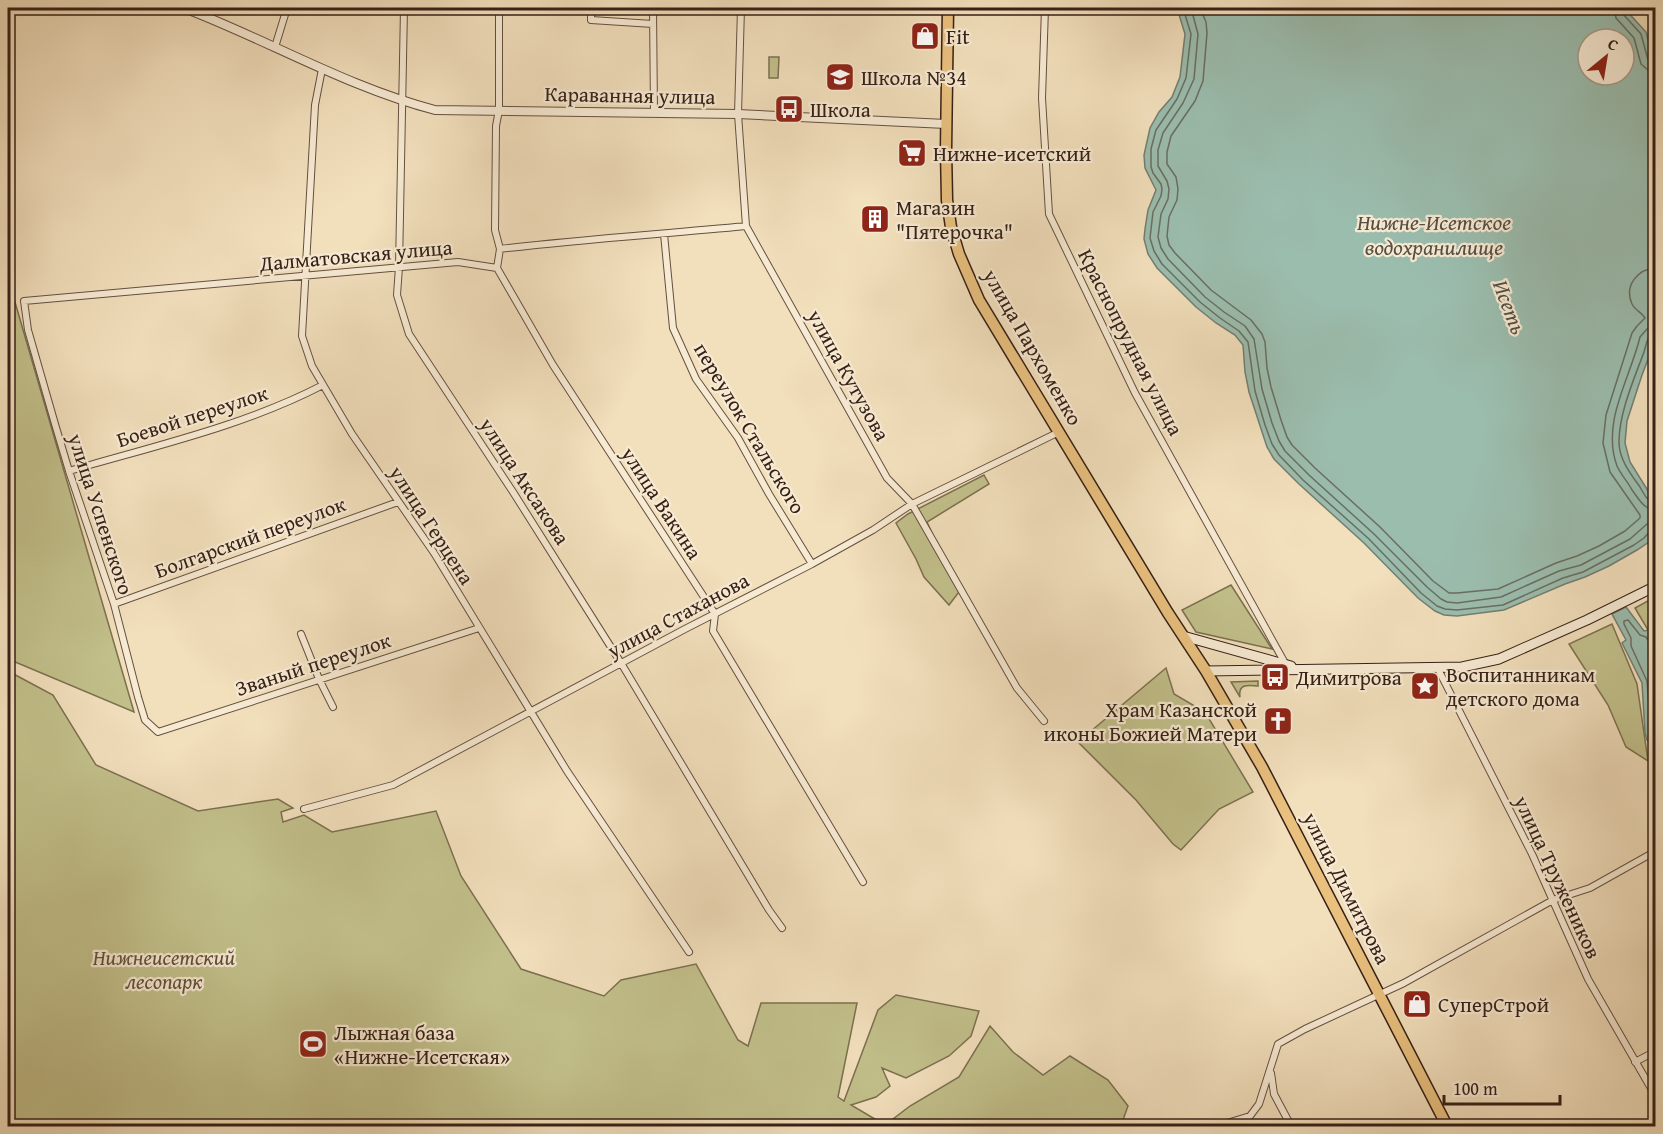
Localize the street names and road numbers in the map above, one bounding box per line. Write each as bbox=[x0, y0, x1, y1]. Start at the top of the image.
street label: Караванная улица bbox=[544, 78, 716, 112]
street label: Далматовская улица bbox=[257, 231, 454, 279]
street label: Краснопрудная улица bbox=[1070, 243, 1192, 441]
street label: улица Пархоменко bbox=[975, 262, 1091, 431]
street label: улица Кутузова bbox=[800, 303, 898, 446]
street label: переулок Стальского bbox=[686, 336, 814, 520]
street label: Боевой переулок bbox=[112, 377, 272, 455]
street label: улица Аксакова bbox=[472, 410, 578, 551]
street label: улица Успенского bbox=[60, 428, 142, 599]
street label: улица Вакина bbox=[613, 440, 710, 565]
street label: улица Герцена bbox=[381, 458, 482, 591]
street label: Болгарский переулок bbox=[150, 488, 350, 586]
street label: улица Стаханова bbox=[601, 565, 754, 666]
street label: Званый переулок bbox=[231, 624, 395, 704]
street label: улица Тружеников bbox=[1506, 789, 1609, 964]
street label: улица Димитрова bbox=[1295, 806, 1399, 969]

